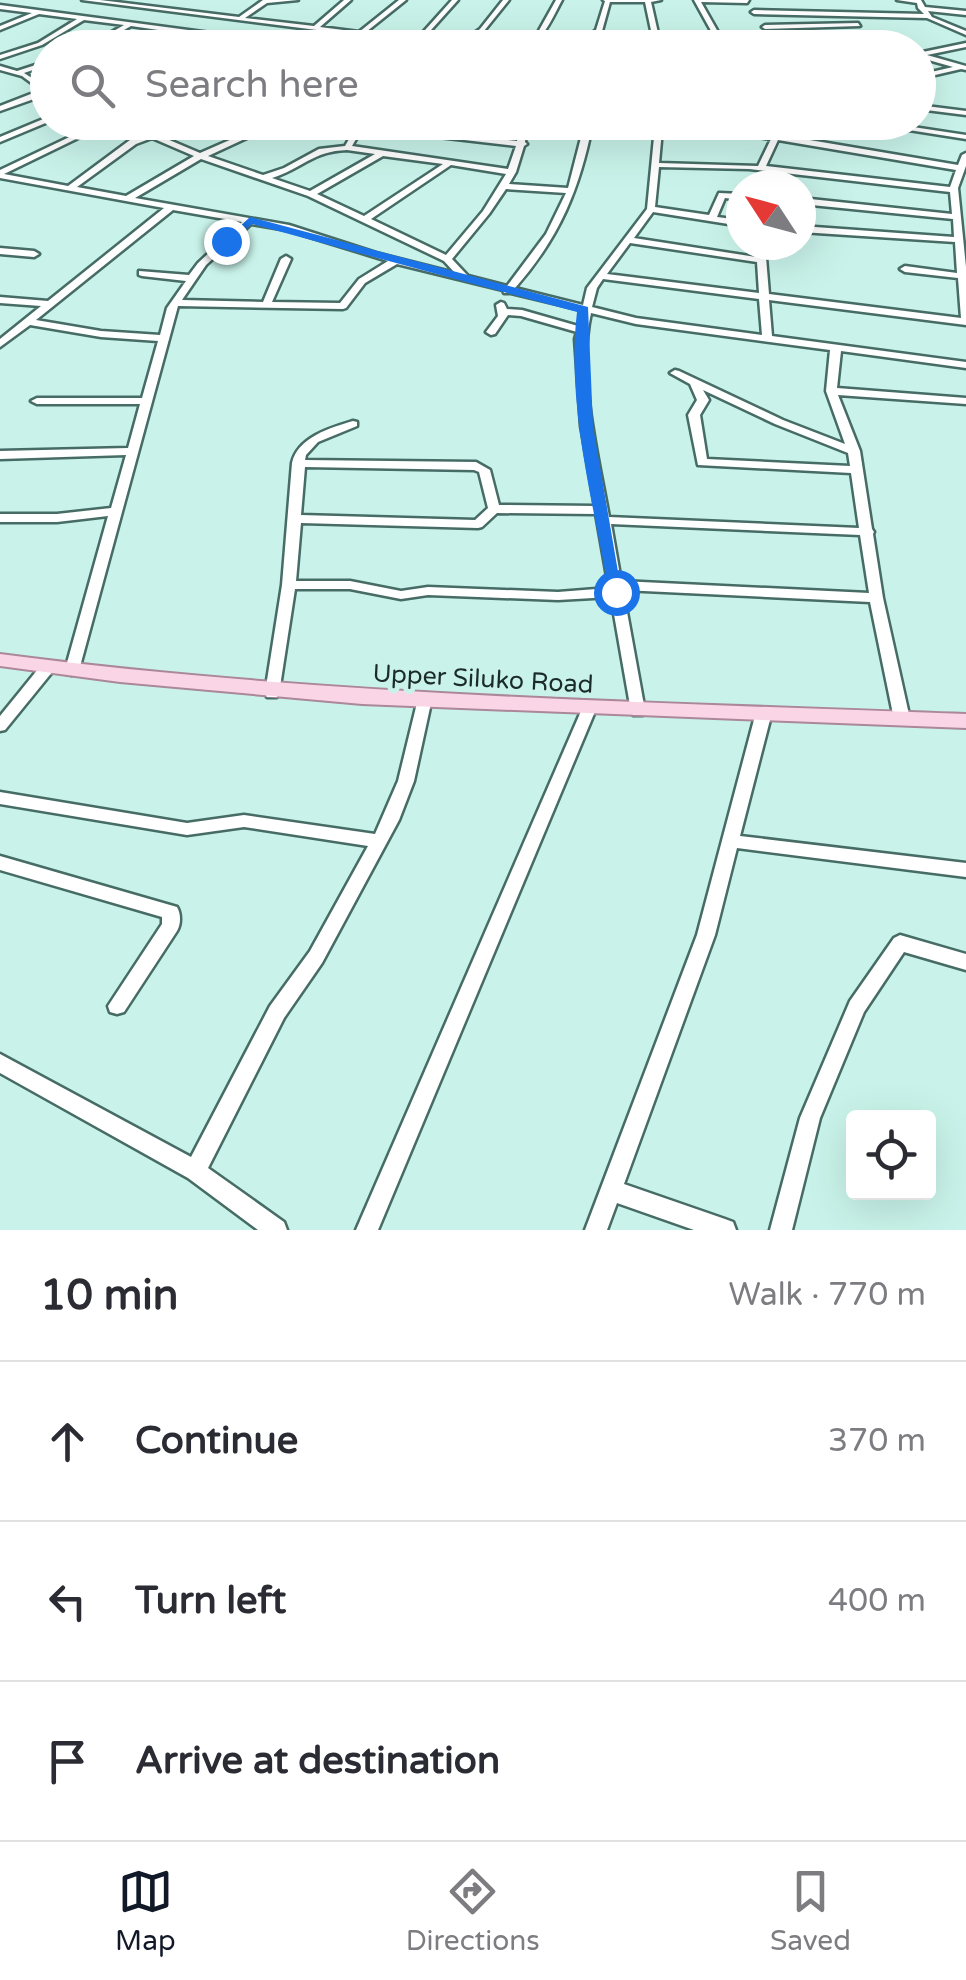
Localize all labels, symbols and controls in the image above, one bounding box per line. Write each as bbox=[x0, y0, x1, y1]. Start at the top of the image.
search box bbox=[30, 30, 936, 140]
icon: search bbox=[65, 58, 120, 113]
text: Search here bbox=[145, 62, 359, 108]
north arrow bbox=[726, 170, 816, 260]
route end bbox=[204, 219, 250, 265]
route start bbox=[594, 570, 640, 616]
street label: Upper Siluko Road bbox=[372, 658, 594, 700]
map controls bbox=[846, 1110, 936, 1200]
button: locate bbox=[846, 1110, 936, 1200]
text: 10 min bbox=[40, 1270, 178, 1321]
text: Walk · 770 m bbox=[729, 1276, 926, 1314]
icon: ahead bbox=[40, 1414, 95, 1469]
text: Continue bbox=[135, 1418, 298, 1464]
text: 370 m bbox=[828, 1422, 926, 1460]
icon: left bbox=[40, 1574, 95, 1629]
text: Turn left bbox=[135, 1578, 286, 1624]
text: 400 m bbox=[828, 1582, 926, 1620]
icon: arrive bbox=[40, 1734, 95, 1789]
text: Arrive at destination bbox=[135, 1738, 500, 1784]
tab: Map bbox=[115, 1864, 176, 1958]
tab: Directions bbox=[406, 1864, 540, 1958]
tab: Saved bbox=[770, 1864, 851, 1958]

